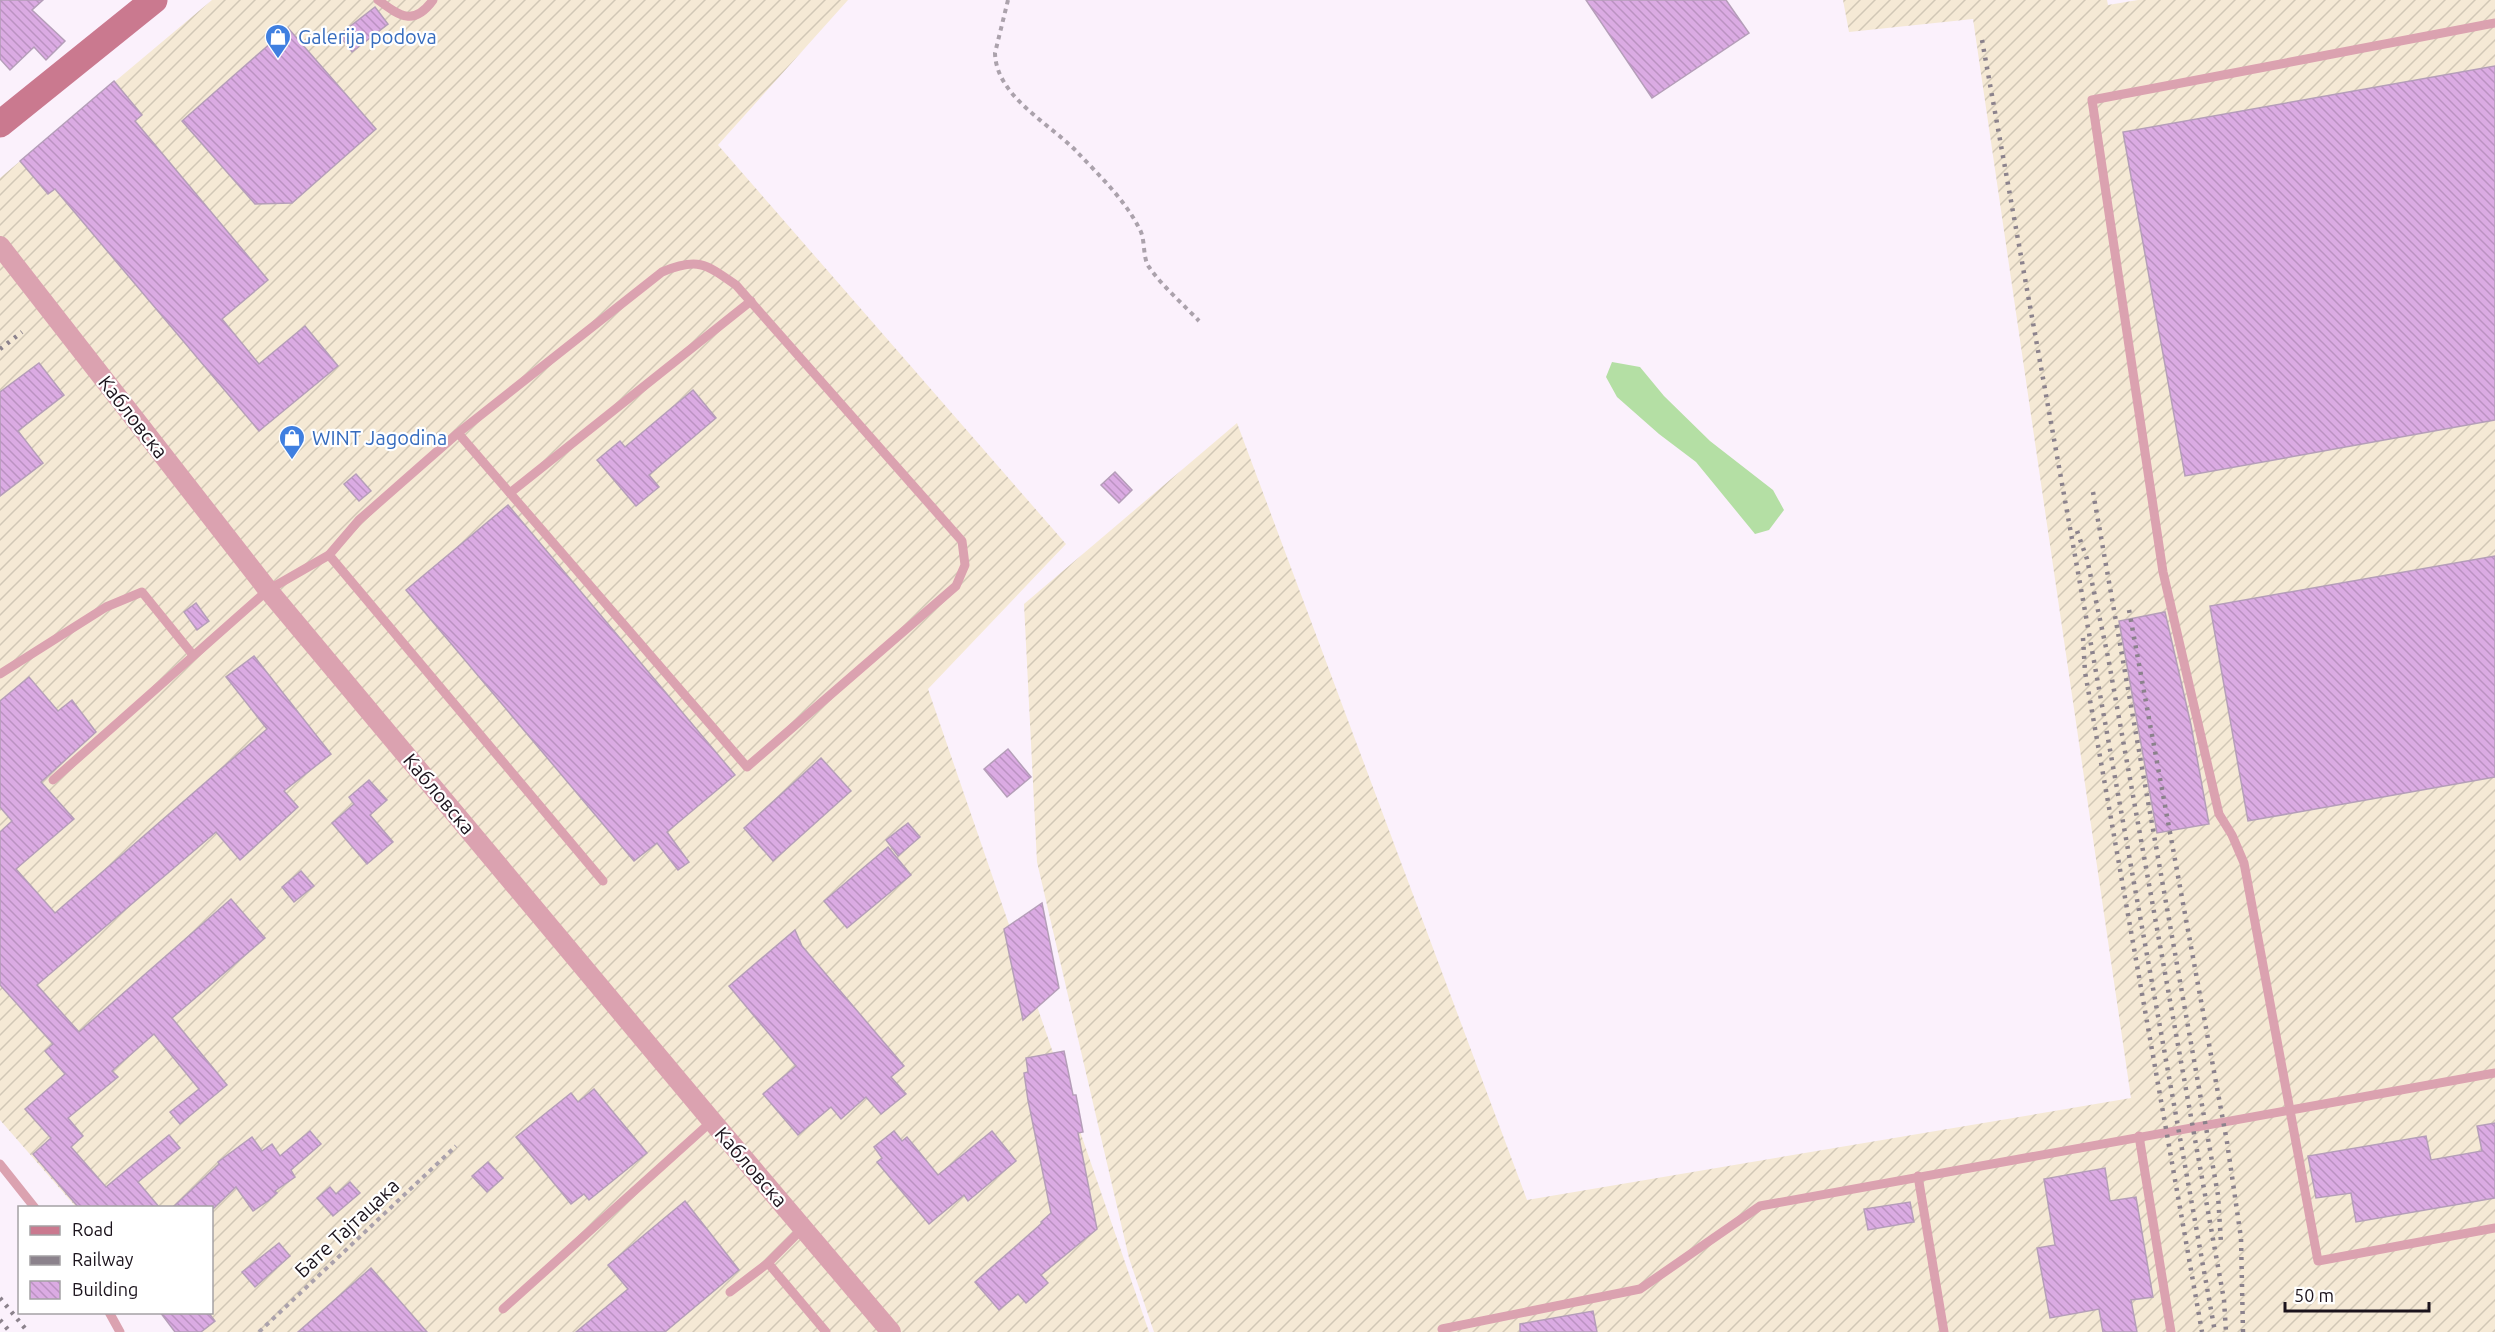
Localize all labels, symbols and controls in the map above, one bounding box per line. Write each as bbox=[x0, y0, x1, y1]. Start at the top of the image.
shop icon: Galerija podova bbox=[263, 22, 293, 60]
place label: Galerija podova bbox=[298, 25, 437, 48]
street label: Кабловска bbox=[94, 371, 173, 463]
shop icon: WINT Jagodina bbox=[277, 423, 307, 461]
place label: WINT Jagodina bbox=[312, 426, 447, 449]
street label: Кабловска bbox=[399, 749, 480, 839]
street label: Кабловска bbox=[710, 1122, 792, 1211]
street label: Бате Тајтацака bbox=[290, 1173, 404, 1282]
legend bbox=[18, 1206, 213, 1314]
text: Road bbox=[72, 1219, 114, 1239]
text: Railway bbox=[72, 1249, 134, 1269]
scale bar bbox=[2285, 1275, 2429, 1313]
text: Building bbox=[72, 1279, 138, 1299]
text: 50 m bbox=[2294, 1285, 2334, 1305]

